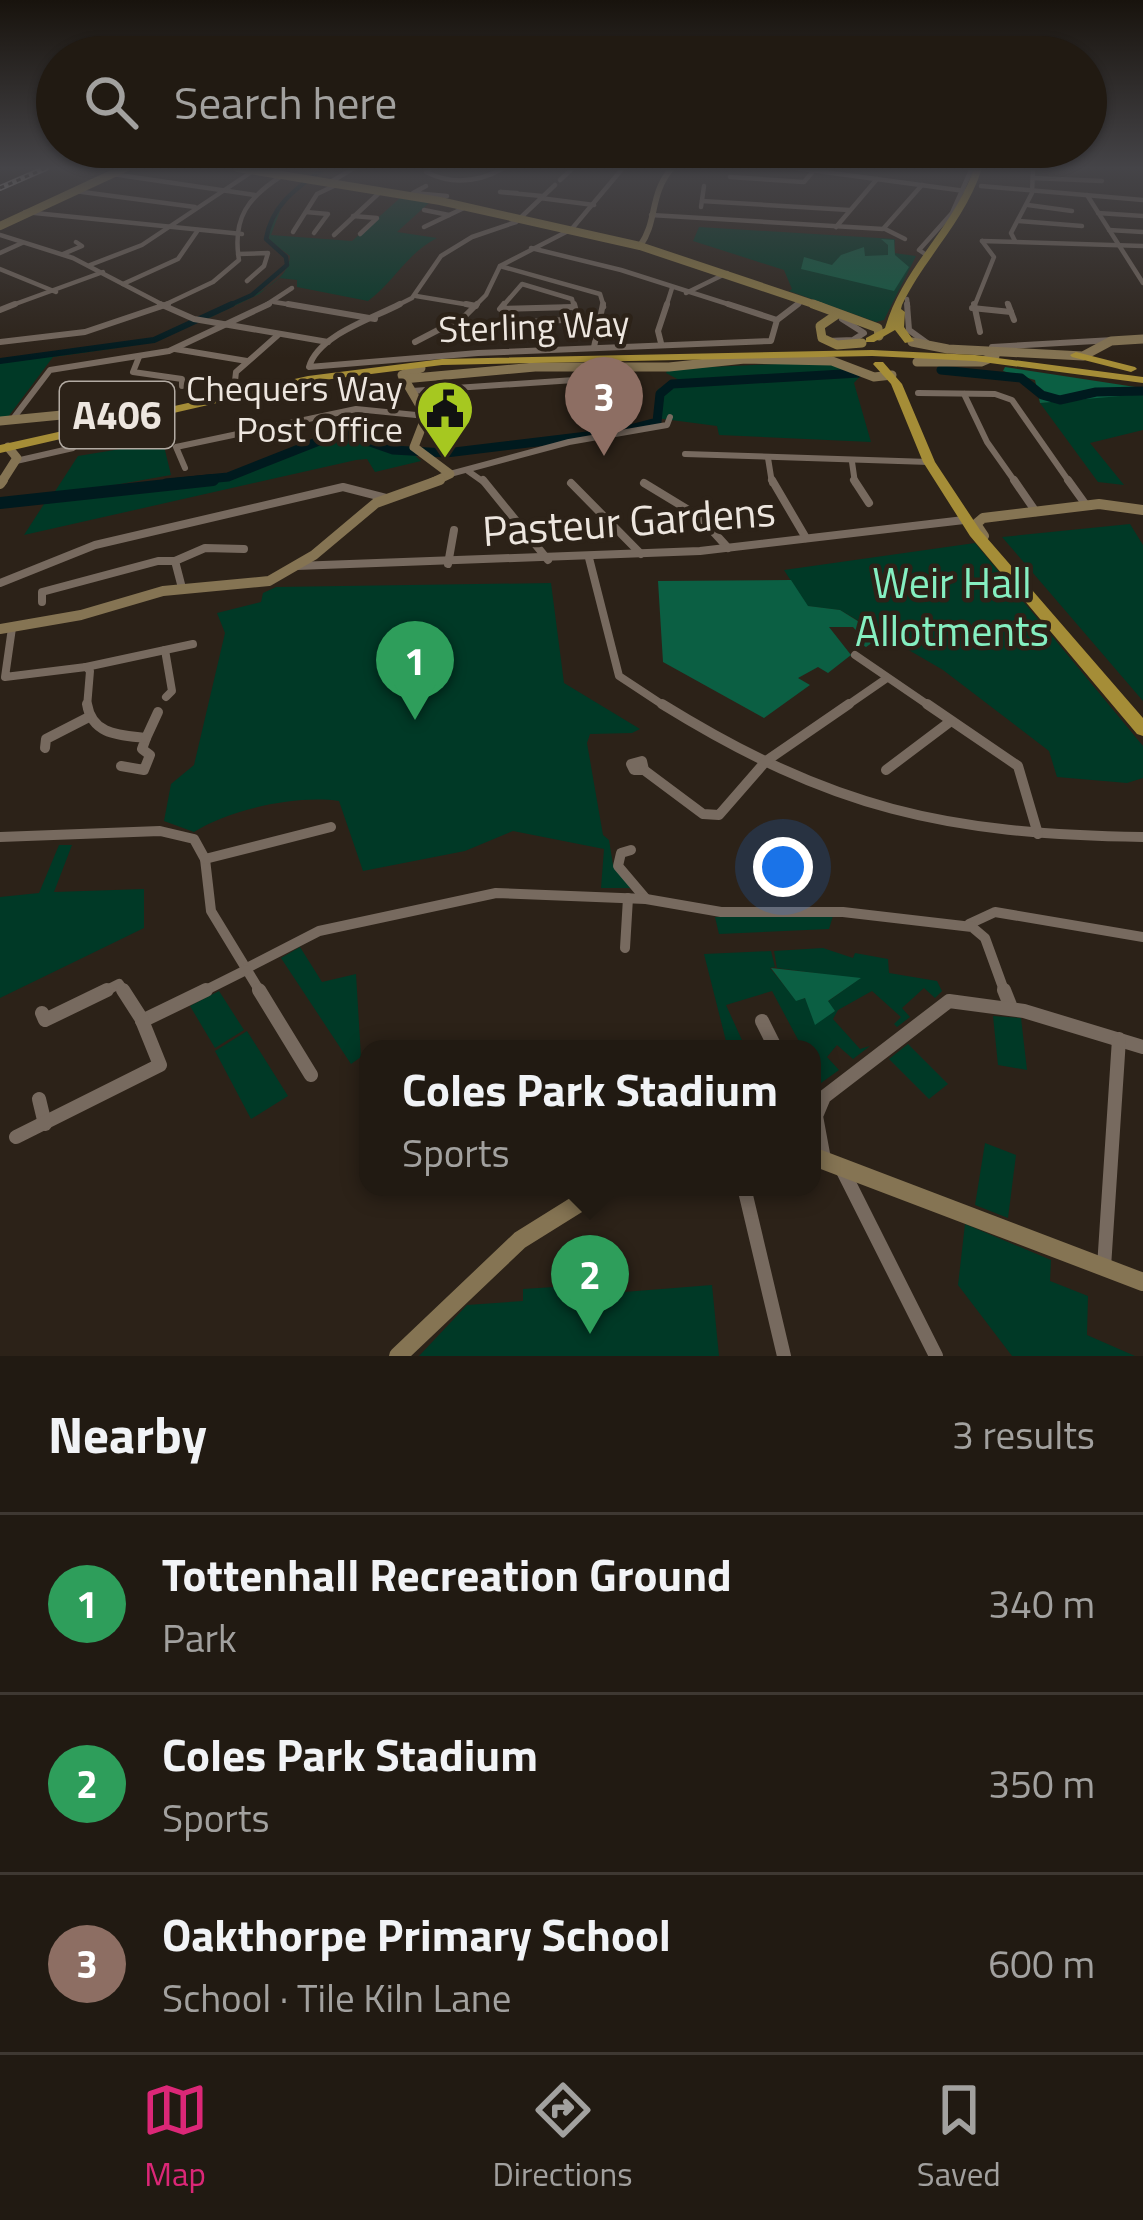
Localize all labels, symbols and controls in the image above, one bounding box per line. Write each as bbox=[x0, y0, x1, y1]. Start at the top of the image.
search box bbox=[36, 36, 1107, 168]
text: Search here bbox=[174, 68, 397, 136]
icon: search bbox=[78, 69, 144, 135]
street label: Sterling Way bbox=[438, 295, 630, 356]
pin: 3 bbox=[565, 357, 643, 456]
place label: Chequers Way Post Office bbox=[186, 360, 403, 456]
public building icon: Chequers Way Post Office bbox=[414, 378, 476, 460]
road number: A406 bbox=[60, 382, 174, 448]
street label: Pasteur Gardens bbox=[480, 478, 778, 562]
park label: Weir Hall Allotments bbox=[855, 550, 1049, 662]
pin: 1 bbox=[376, 621, 454, 720]
your location bbox=[753, 837, 813, 897]
popup bbox=[359, 1040, 821, 1196]
text: Coles Park Stadium bbox=[402, 1055, 778, 1123]
text: Sports bbox=[402, 1123, 510, 1182]
pin: 2 bbox=[551, 1235, 629, 1334]
text: Nearby bbox=[48, 1395, 207, 1473]
text: 3 results bbox=[952, 1405, 1095, 1464]
text: Tottenhall Recreation Ground bbox=[162, 1540, 732, 1608]
text: 1 bbox=[76, 1574, 98, 1633]
text: 340 m bbox=[988, 1574, 1095, 1633]
text: Park bbox=[162, 1608, 237, 1667]
text: Coles Park Stadium bbox=[162, 1720, 538, 1788]
text: 2 bbox=[76, 1754, 98, 1813]
text: 350 m bbox=[988, 1754, 1095, 1813]
text: Sports bbox=[162, 1788, 270, 1847]
text: Oakthorpe Primary School bbox=[162, 1900, 671, 1968]
text: 3 bbox=[76, 1934, 98, 1993]
text: 600 m bbox=[988, 1934, 1095, 1993]
text: School · Tile Kiln Lane bbox=[162, 1968, 511, 2027]
tab: Map bbox=[142, 2077, 208, 2199]
tab: Directions bbox=[493, 2077, 632, 2199]
tab: Saved bbox=[917, 2077, 1001, 2199]

